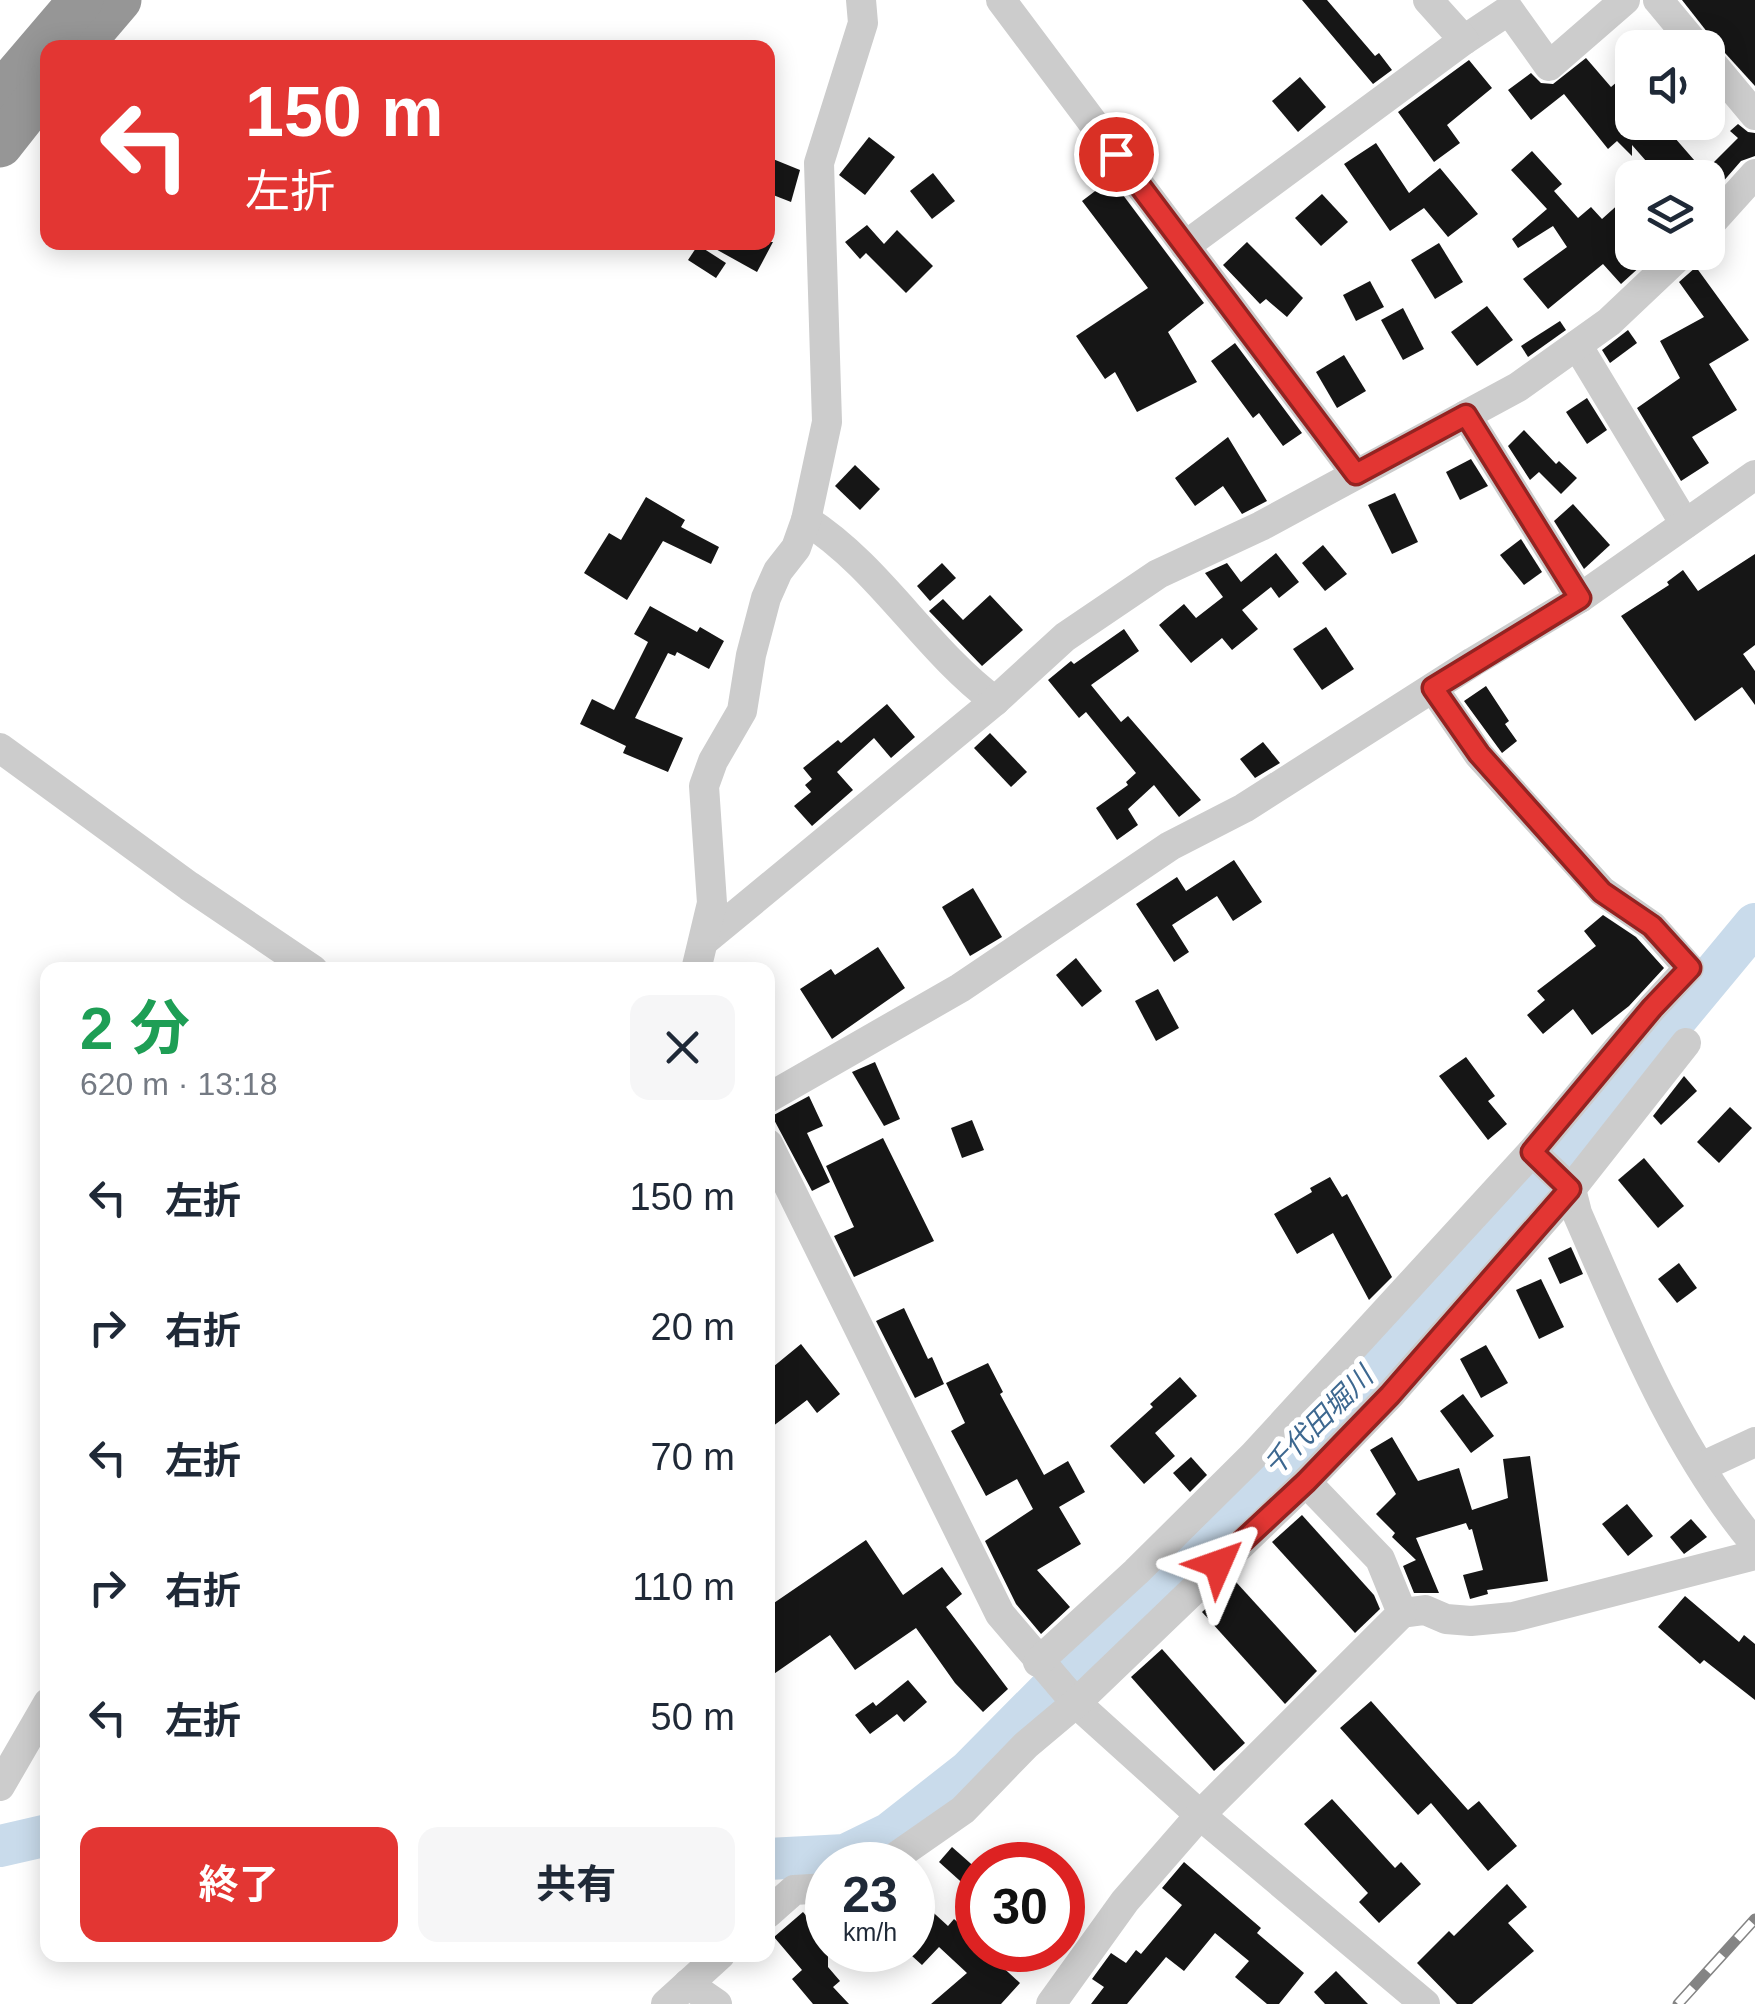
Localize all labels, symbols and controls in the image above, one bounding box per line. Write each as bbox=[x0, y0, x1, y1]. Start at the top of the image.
map controls bbox=[1615, 30, 1725, 270]
button: sound bbox=[1615, 30, 1725, 140]
text: 150 m bbox=[245, 73, 443, 151]
icon: left bbox=[80, 80, 210, 210]
pin bbox=[1074, 112, 1159, 197]
icon: arrive bbox=[1089, 127, 1144, 182]
button: layers bbox=[1615, 160, 1725, 270]
text: 左折 bbox=[245, 166, 335, 217]
text: 2 分 bbox=[80, 995, 190, 1062]
button: close bbox=[630, 995, 735, 1100]
text: 620 m · 13:18 bbox=[80, 1066, 277, 1102]
icon: left bbox=[80, 1170, 135, 1225]
text: 150 m bbox=[629, 1176, 735, 1218]
text: 左折 bbox=[165, 1180, 241, 1222]
icon: right bbox=[80, 1300, 135, 1355]
text: 20 m bbox=[651, 1306, 735, 1348]
text: 右折 bbox=[165, 1310, 241, 1352]
water label: 千代田堀川 bbox=[1258, 1359, 1381, 1482]
icon: left bbox=[80, 1430, 135, 1485]
text: 70 m bbox=[651, 1436, 735, 1478]
text: 左折 bbox=[165, 1440, 241, 1482]
position arrow bbox=[1166, 1512, 1270, 1616]
icon: right bbox=[80, 1560, 135, 1615]
text: 110 m bbox=[632, 1566, 735, 1608]
text: 右折 bbox=[165, 1570, 241, 1612]
icon: left bbox=[80, 1690, 135, 1745]
text: 50 m bbox=[651, 1696, 735, 1738]
text: 左折 bbox=[165, 1700, 241, 1742]
button: 終了 bbox=[80, 1827, 398, 1942]
button: 共有 bbox=[418, 1827, 735, 1942]
speed limit sign: 30 bbox=[955, 1842, 1085, 1972]
text: 23 bbox=[842, 1867, 898, 1923]
text: km/h bbox=[843, 1918, 897, 1946]

